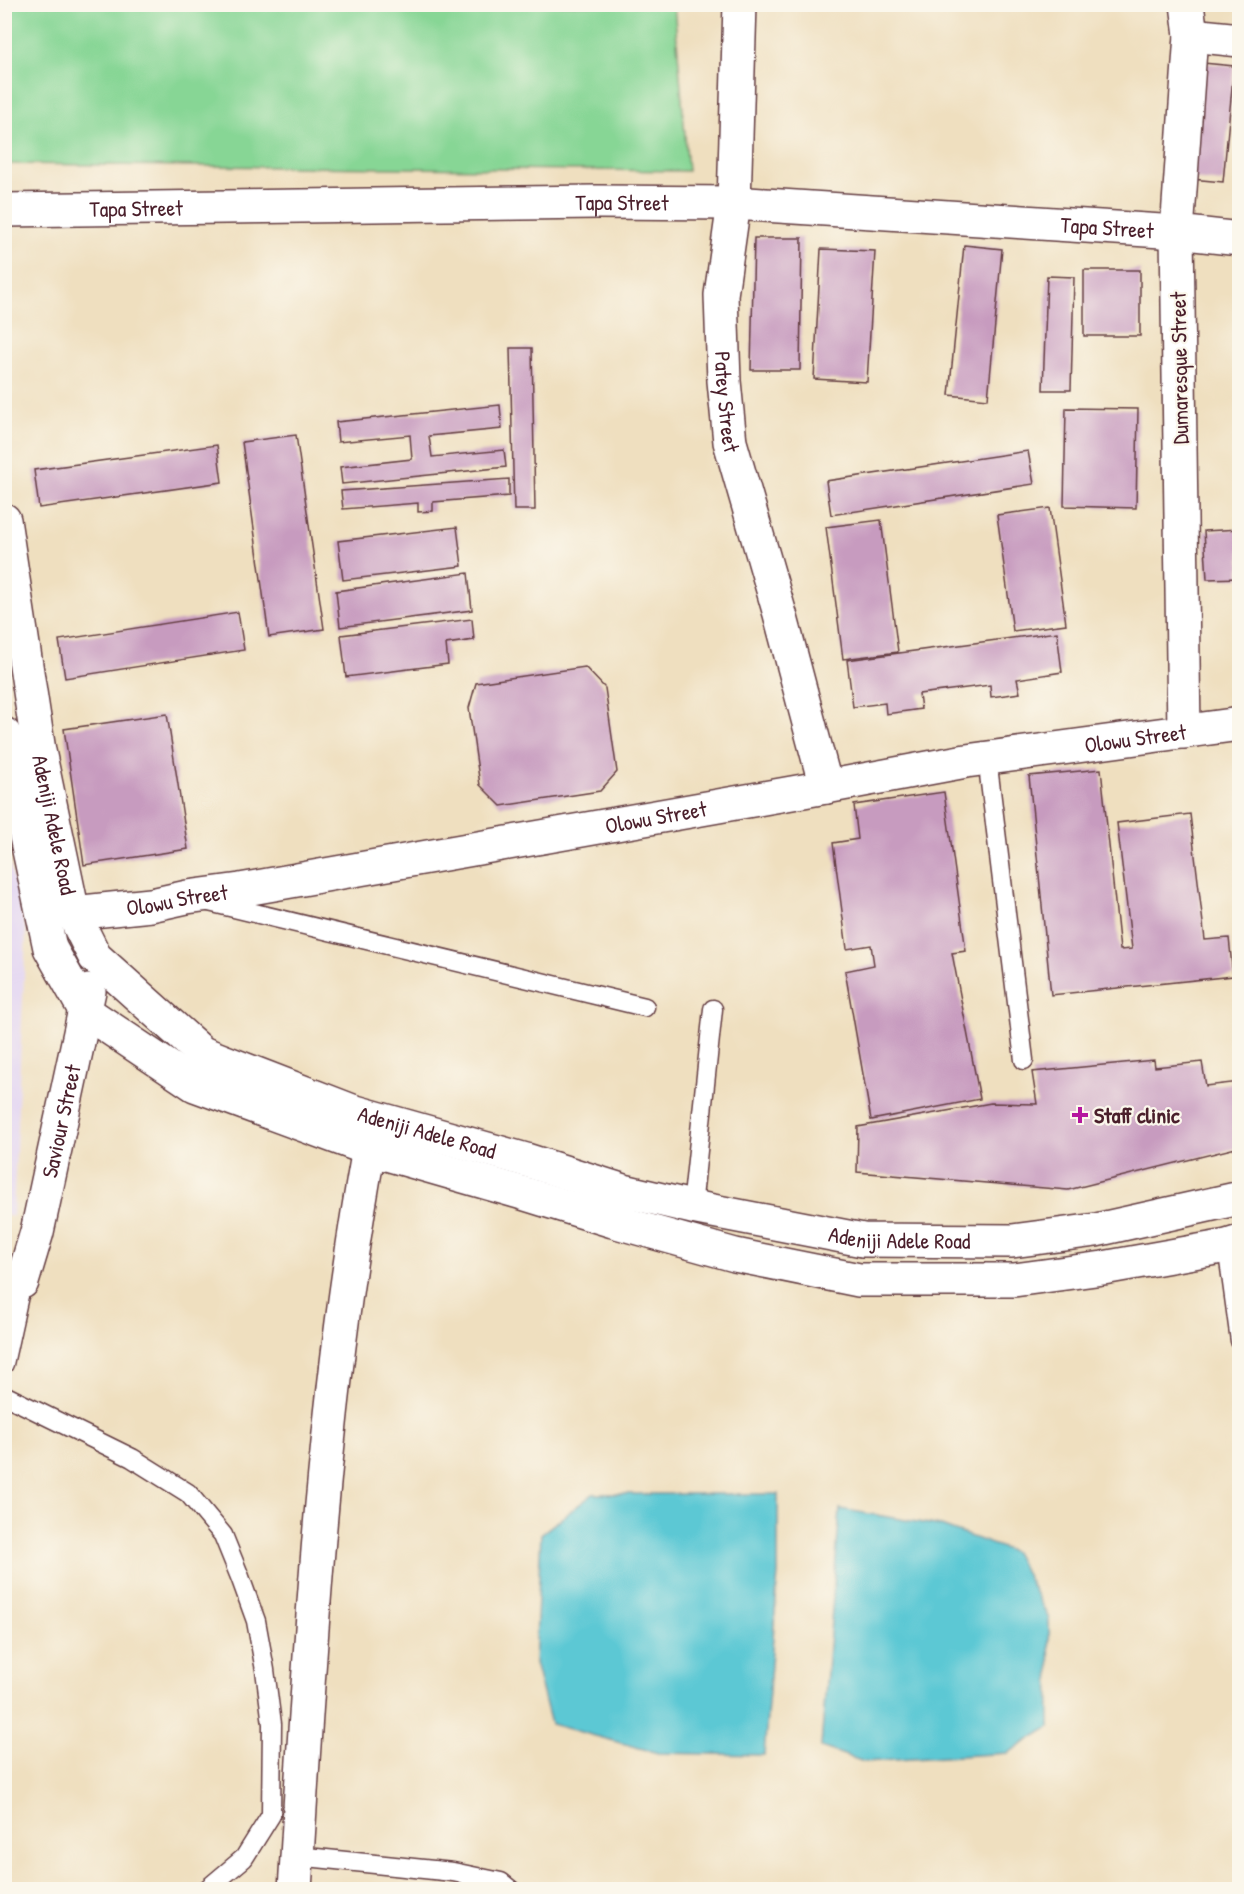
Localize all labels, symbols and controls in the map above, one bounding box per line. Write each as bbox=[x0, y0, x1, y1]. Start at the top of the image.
street label: Tapa Street bbox=[575, 187, 669, 218]
street label: Tapa Street bbox=[89, 193, 183, 224]
street label: Tapa Street bbox=[1060, 209, 1155, 245]
street label: Dumaresque Street bbox=[1163, 291, 1195, 445]
street label: Patey Street bbox=[708, 351, 747, 456]
street label: Olowu Street bbox=[1083, 716, 1188, 760]
street label: Adeniji Adele Road bbox=[25, 752, 84, 898]
street label: Olowu Street bbox=[603, 793, 709, 841]
street label: Olowu Street bbox=[125, 877, 230, 922]
street label: Saviour Street bbox=[34, 1061, 88, 1181]
street label: Adeniji Adele Road bbox=[355, 1098, 500, 1166]
place label: Staff clinic bbox=[1094, 1100, 1180, 1130]
marker: Staff clinic bbox=[1071, 1106, 1089, 1124]
street label: Adeniji Adele Road bbox=[826, 1219, 971, 1256]

